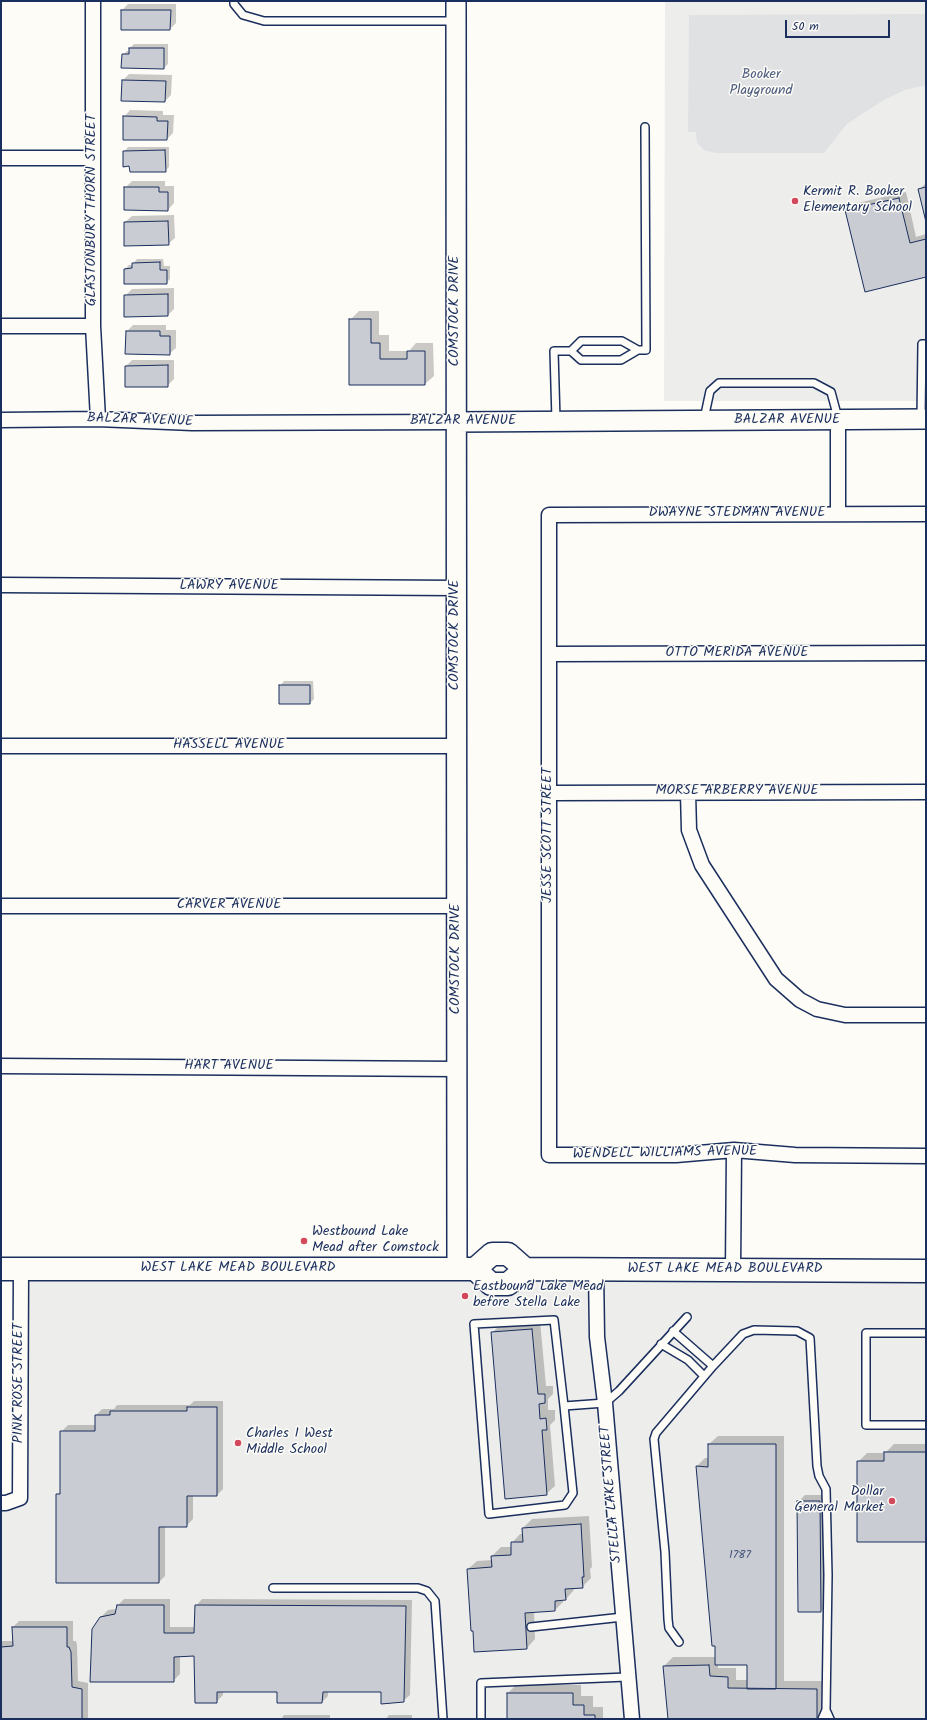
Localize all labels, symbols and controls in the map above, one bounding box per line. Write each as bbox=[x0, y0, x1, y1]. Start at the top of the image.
scale bar bbox=[787, 12, 892, 38]
text: 50 m bbox=[792, 17, 819, 36]
park label: Booker Playground bbox=[730, 68, 792, 100]
street label: GLASTONBURY THORN STREET bbox=[85, 114, 101, 306]
place label: Kermit R. Booker Elementary School bbox=[803, 185, 912, 218]
marker: Kermit R. Booker Elementary School bbox=[790, 196, 800, 206]
street label: COMSTOCK DRIVE bbox=[448, 256, 464, 366]
street label: BALZAR AVENUE bbox=[87, 411, 193, 431]
street label: BALZAR AVENUE bbox=[734, 413, 840, 429]
street label: BALZAR AVENUE bbox=[410, 414, 516, 430]
street label: DWAYNE STEDMAN AVENUE bbox=[649, 506, 825, 522]
street label: LAWRY AVENUE bbox=[179, 579, 279, 595]
street label: COMSTOCK DRIVE bbox=[448, 580, 464, 690]
street label: OTTO MERIDA AVENUE bbox=[666, 646, 808, 662]
street label: HASSELL AVENUE bbox=[173, 738, 285, 754]
street label: JESSE SCOTT STREET bbox=[541, 767, 557, 903]
street label: MORSE ARBERRY AVENUE bbox=[655, 784, 819, 800]
street label: CARVER AVENUE bbox=[177, 898, 281, 914]
street label: COMSTOCK DRIVE bbox=[449, 904, 465, 1014]
street label: HART AVENUE bbox=[184, 1059, 274, 1075]
street label: WENDELL WILLIAMS AVENUE bbox=[573, 1144, 757, 1164]
place label: Westbound Lake Mead after Comstock bbox=[312, 1225, 439, 1258]
marker: Westbound Lake Mead after Comstock bbox=[299, 1236, 309, 1246]
street label: WEST LAKE MEAD BOULEVARD bbox=[140, 1261, 336, 1277]
street label: WEST LAKE MEAD BOULEVARD bbox=[627, 1262, 823, 1278]
place label: Eastbound Lake Mead before Stella Lake bbox=[473, 1280, 603, 1312]
marker: Eastbound Lake Mead before Stella Lake bbox=[460, 1291, 470, 1301]
street label: PINK ROSE STREET bbox=[12, 1323, 28, 1443]
street label: STELLA LAKE STREET bbox=[598, 1425, 626, 1563]
place label: Charles I West Middle School bbox=[246, 1427, 333, 1460]
marker: Charles I West Middle School bbox=[233, 1438, 243, 1448]
place label: Dollar General Market bbox=[795, 1485, 884, 1518]
marker: Dollar General Market bbox=[887, 1496, 897, 1506]
house number: 1787 bbox=[729, 1549, 751, 1563]

